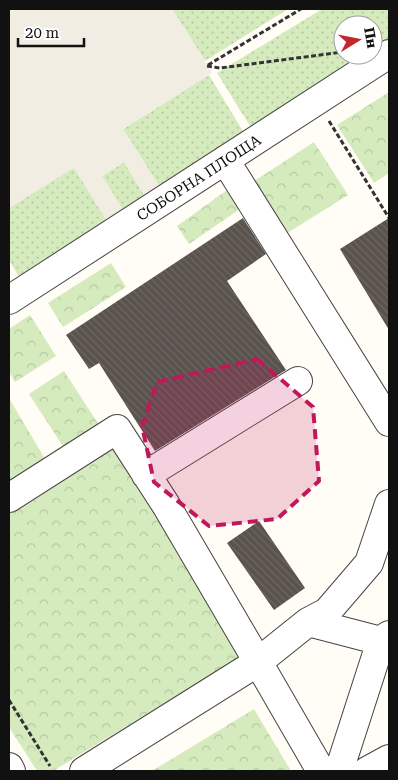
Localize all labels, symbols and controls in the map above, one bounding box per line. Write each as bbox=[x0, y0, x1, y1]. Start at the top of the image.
scale bar bbox=[18, 15, 84, 47]
north arrow bbox=[333, 15, 383, 65]
text: 20 m bbox=[25, 24, 60, 42]
text: Пн bbox=[361, 26, 381, 50]
street label: СОБОРНА ПЛОЩА bbox=[133, 131, 265, 225]

